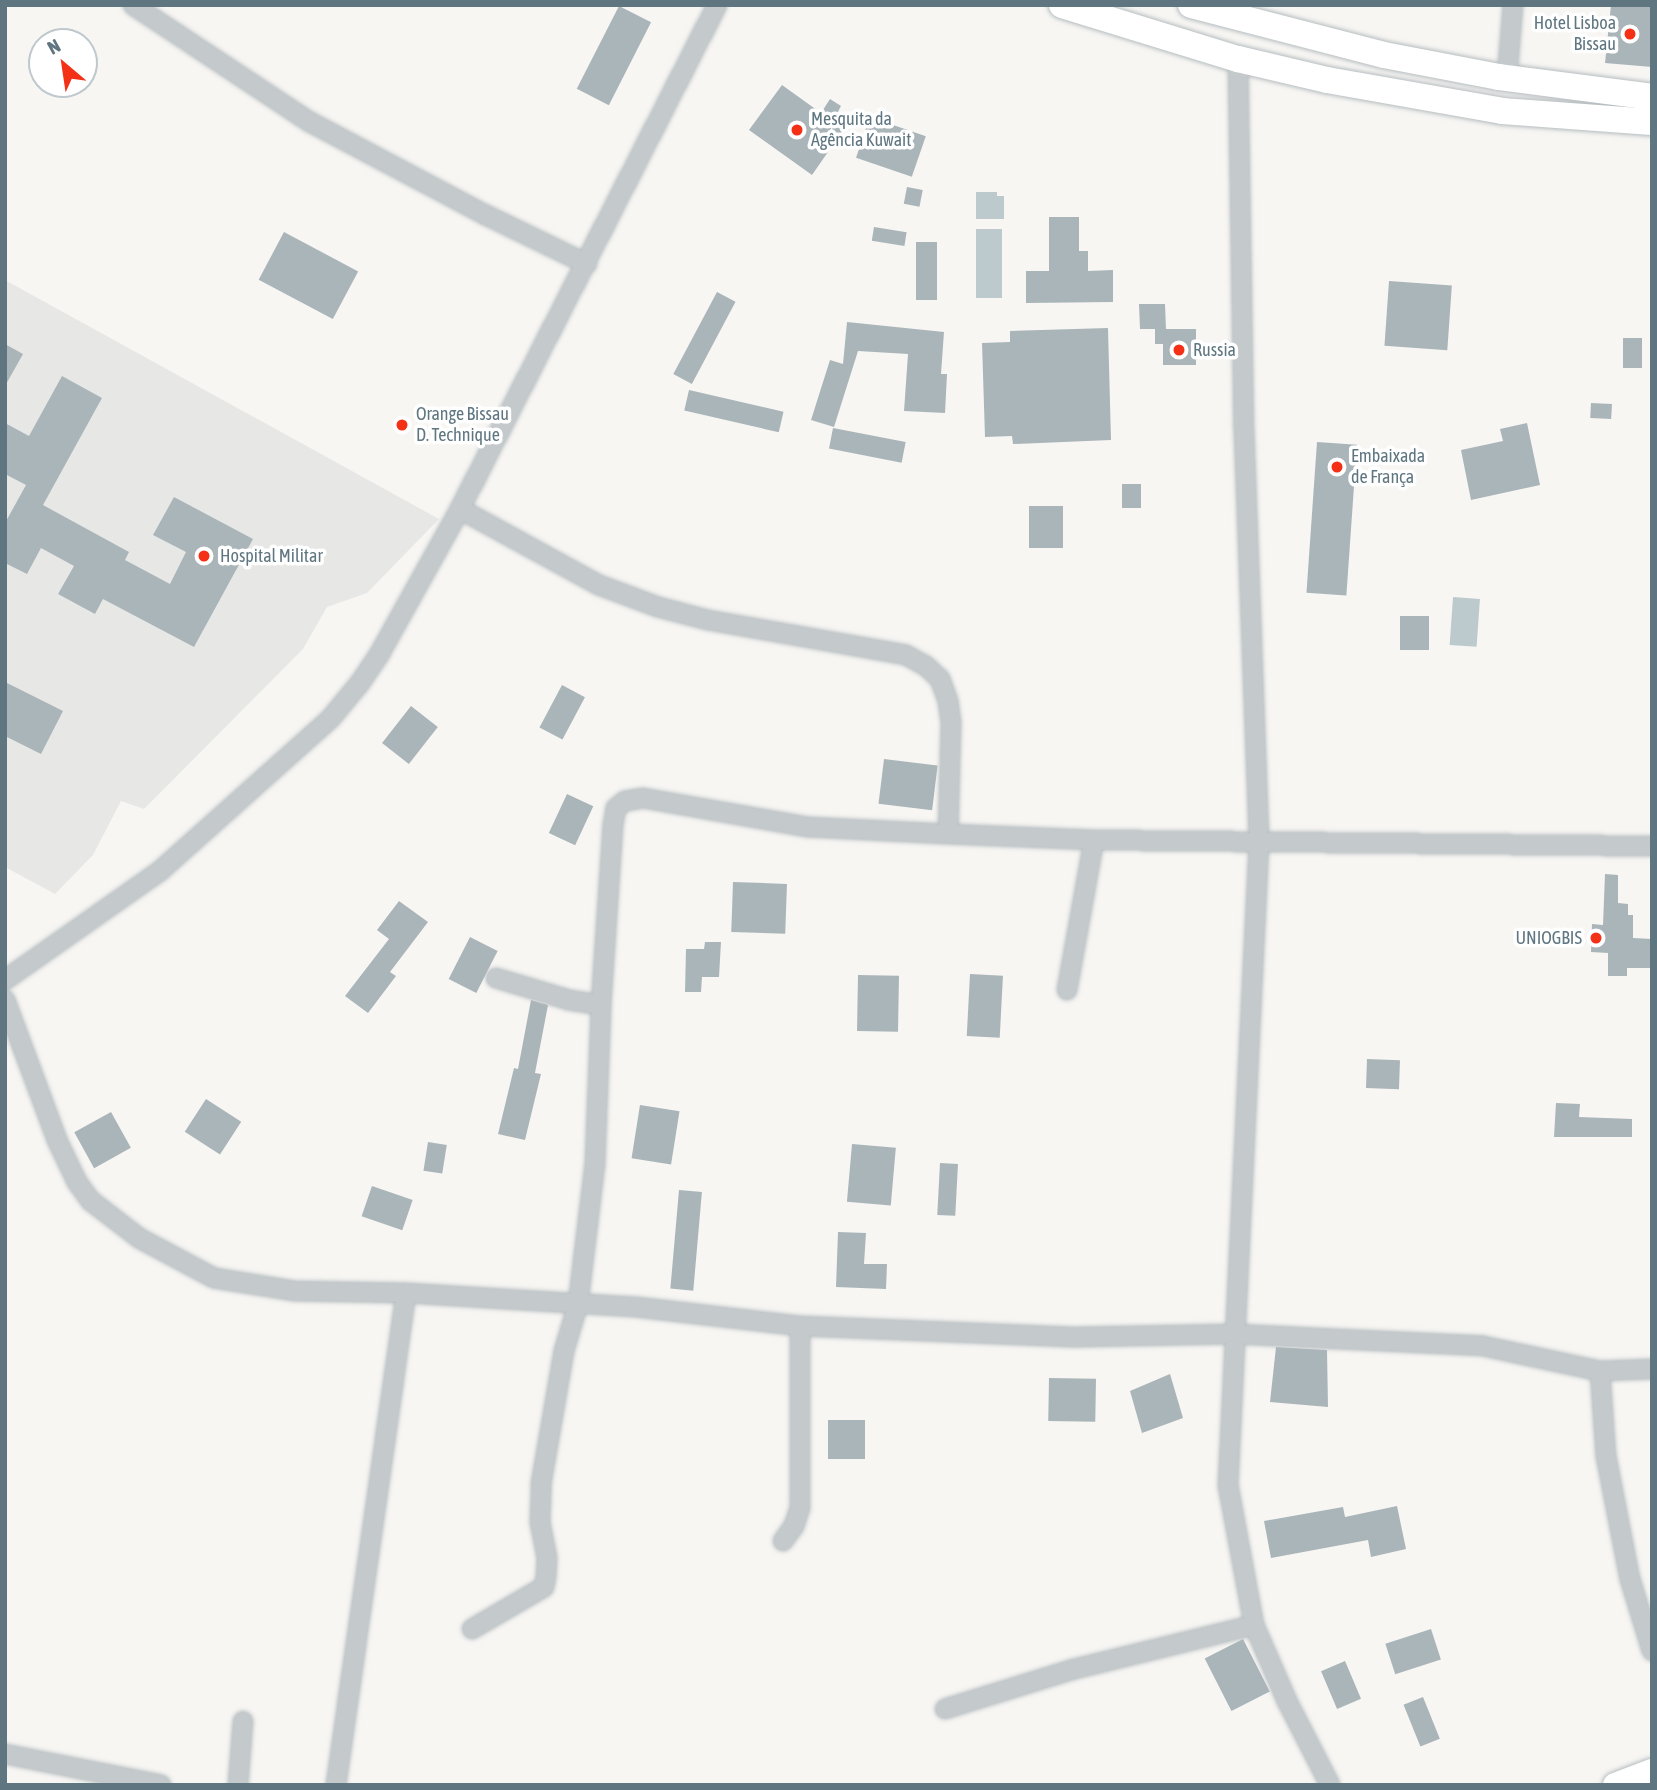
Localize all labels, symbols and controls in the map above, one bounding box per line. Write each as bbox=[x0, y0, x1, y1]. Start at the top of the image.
place label: Hotel Lisboa Bissau bbox=[1534, 13, 1616, 56]
marker: Hotel Lisboa Bissau bbox=[1622, 26, 1638, 42]
north arrow bbox=[28, 28, 98, 98]
text: N bbox=[44, 34, 64, 59]
place label: Mesquita da Agência Kuwait bbox=[811, 109, 911, 152]
marker: Mesquita da Agência Kuwait bbox=[789, 122, 805, 138]
place label: Russia bbox=[1193, 339, 1236, 361]
marker: Russia bbox=[1171, 342, 1187, 358]
place label: Orange Bissau D. Technique bbox=[416, 404, 509, 446]
marker: Orange Bissau D. Technique bbox=[394, 417, 410, 433]
place label: Embaixada de França bbox=[1351, 446, 1425, 489]
marker: Embaixada de França bbox=[1329, 459, 1345, 475]
place label: Hospital Militar bbox=[220, 545, 323, 567]
marker: Hospital Militar bbox=[194, 546, 214, 566]
place label: UNIOGBIS bbox=[1515, 927, 1582, 949]
marker: UNIOGBIS bbox=[1588, 930, 1604, 946]

